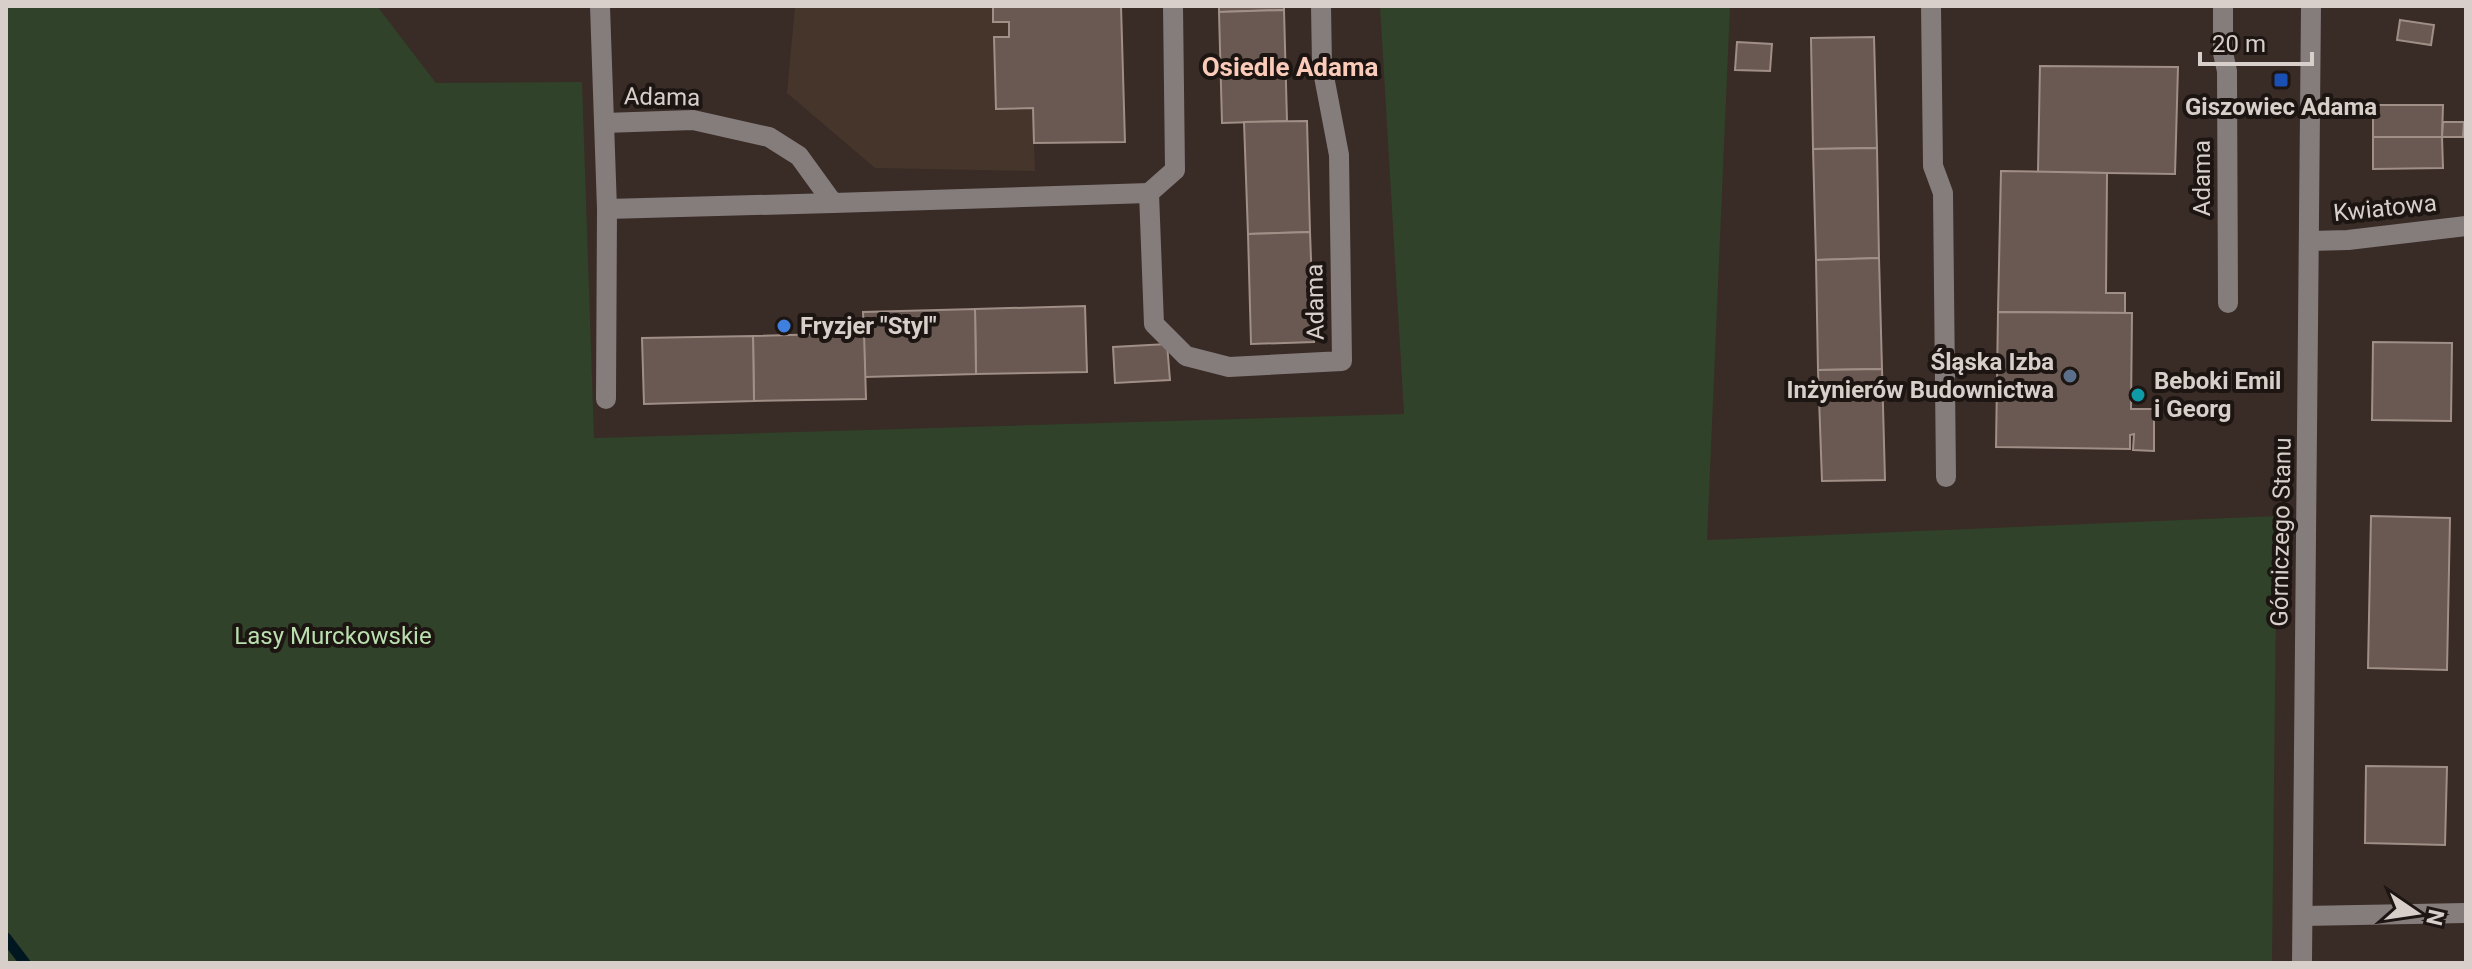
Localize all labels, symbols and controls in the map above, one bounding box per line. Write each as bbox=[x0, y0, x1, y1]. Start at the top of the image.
scale bar bbox=[2200, 16, 2312, 66]
text: 20 m bbox=[2212, 30, 2266, 58]
district label: Osiedle Adama bbox=[1202, 52, 1378, 82]
marker: Giszowiec Adama bbox=[2272, 71, 2290, 89]
street label: Adama bbox=[624, 82, 700, 112]
place label: Giszowiec Adama bbox=[2185, 93, 2377, 121]
street label: Adama bbox=[2188, 140, 2216, 216]
street label: Kwiatowa bbox=[2332, 189, 2438, 227]
street label: Adama bbox=[1300, 264, 1330, 340]
place label: Fryzjer "Styl" bbox=[800, 312, 937, 340]
marker: Fryzjer "Styl" bbox=[775, 317, 793, 335]
place label: Śląska Izba Inżynierów Budownictwa bbox=[1787, 348, 2054, 404]
marker: Śląska Izba Inżynierów Budownictwa bbox=[2061, 367, 2079, 385]
place label: Beboki Emil i Georg bbox=[2154, 367, 2281, 423]
marker: Beboki Emil i Georg bbox=[2129, 386, 2147, 404]
street label: Górniczego Stanu bbox=[2265, 437, 2297, 627]
park label: Lasy Murckowskie bbox=[234, 622, 432, 650]
north arrow bbox=[2376, 873, 2456, 953]
text: N bbox=[2421, 907, 2449, 928]

